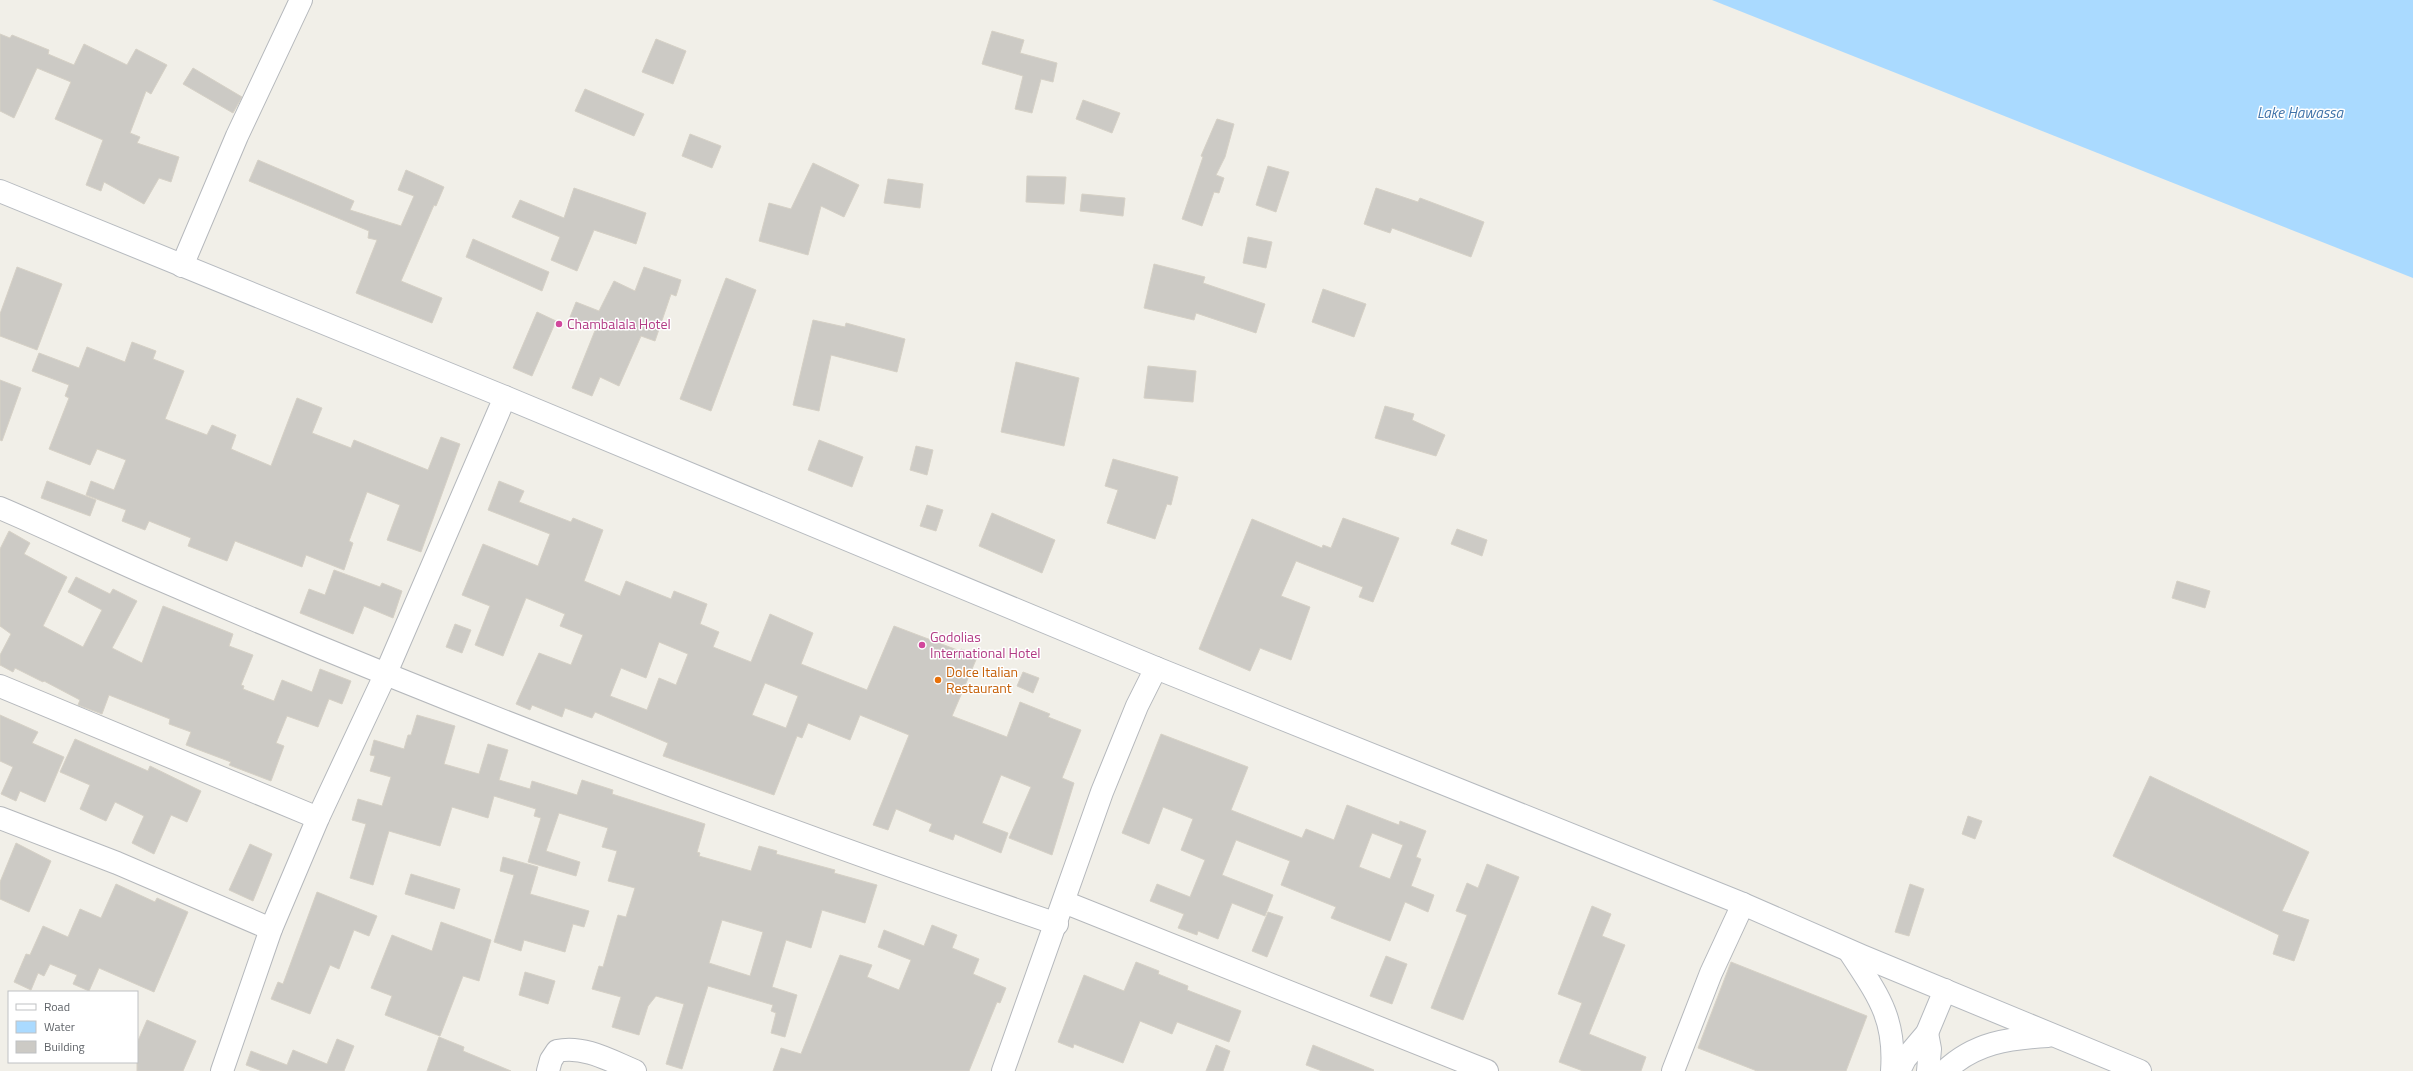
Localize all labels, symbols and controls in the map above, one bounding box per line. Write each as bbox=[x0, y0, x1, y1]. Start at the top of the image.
water label: Lake Hawassa bbox=[2257, 101, 2345, 124]
place label: Chambalala Hotel bbox=[567, 313, 671, 334]
marker: Chambalala Hotel bbox=[554, 319, 564, 329]
place label: Godolias International Hotel bbox=[930, 626, 1040, 663]
marker: Godolias International Hotel bbox=[917, 640, 927, 650]
place label: Dolce Italian Restaurant bbox=[946, 661, 1018, 698]
marker: Dolce Italian Restaurant bbox=[933, 675, 943, 685]
legend bbox=[8, 991, 138, 1063]
text: Road bbox=[44, 997, 70, 1016]
text: Water bbox=[44, 1017, 75, 1036]
text: Building bbox=[44, 1037, 85, 1056]

